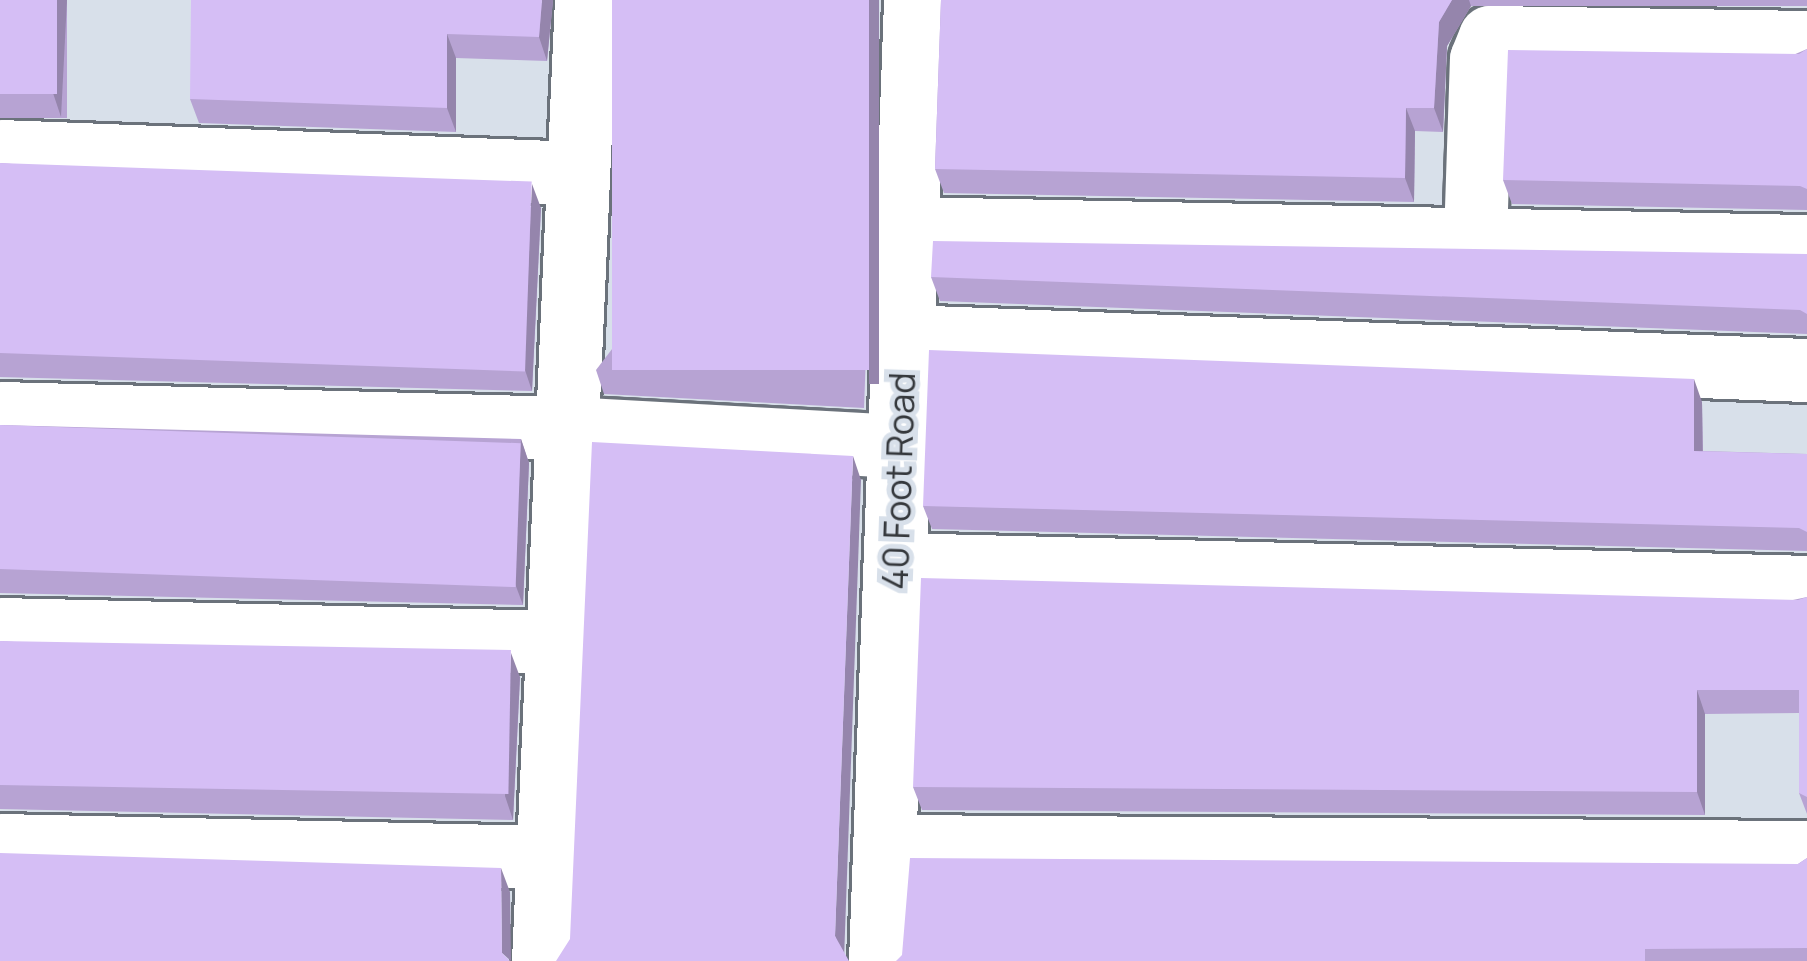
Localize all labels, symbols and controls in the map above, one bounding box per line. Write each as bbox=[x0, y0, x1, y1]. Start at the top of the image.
street label: 40 Foot Road bbox=[873, 372, 923, 590]

